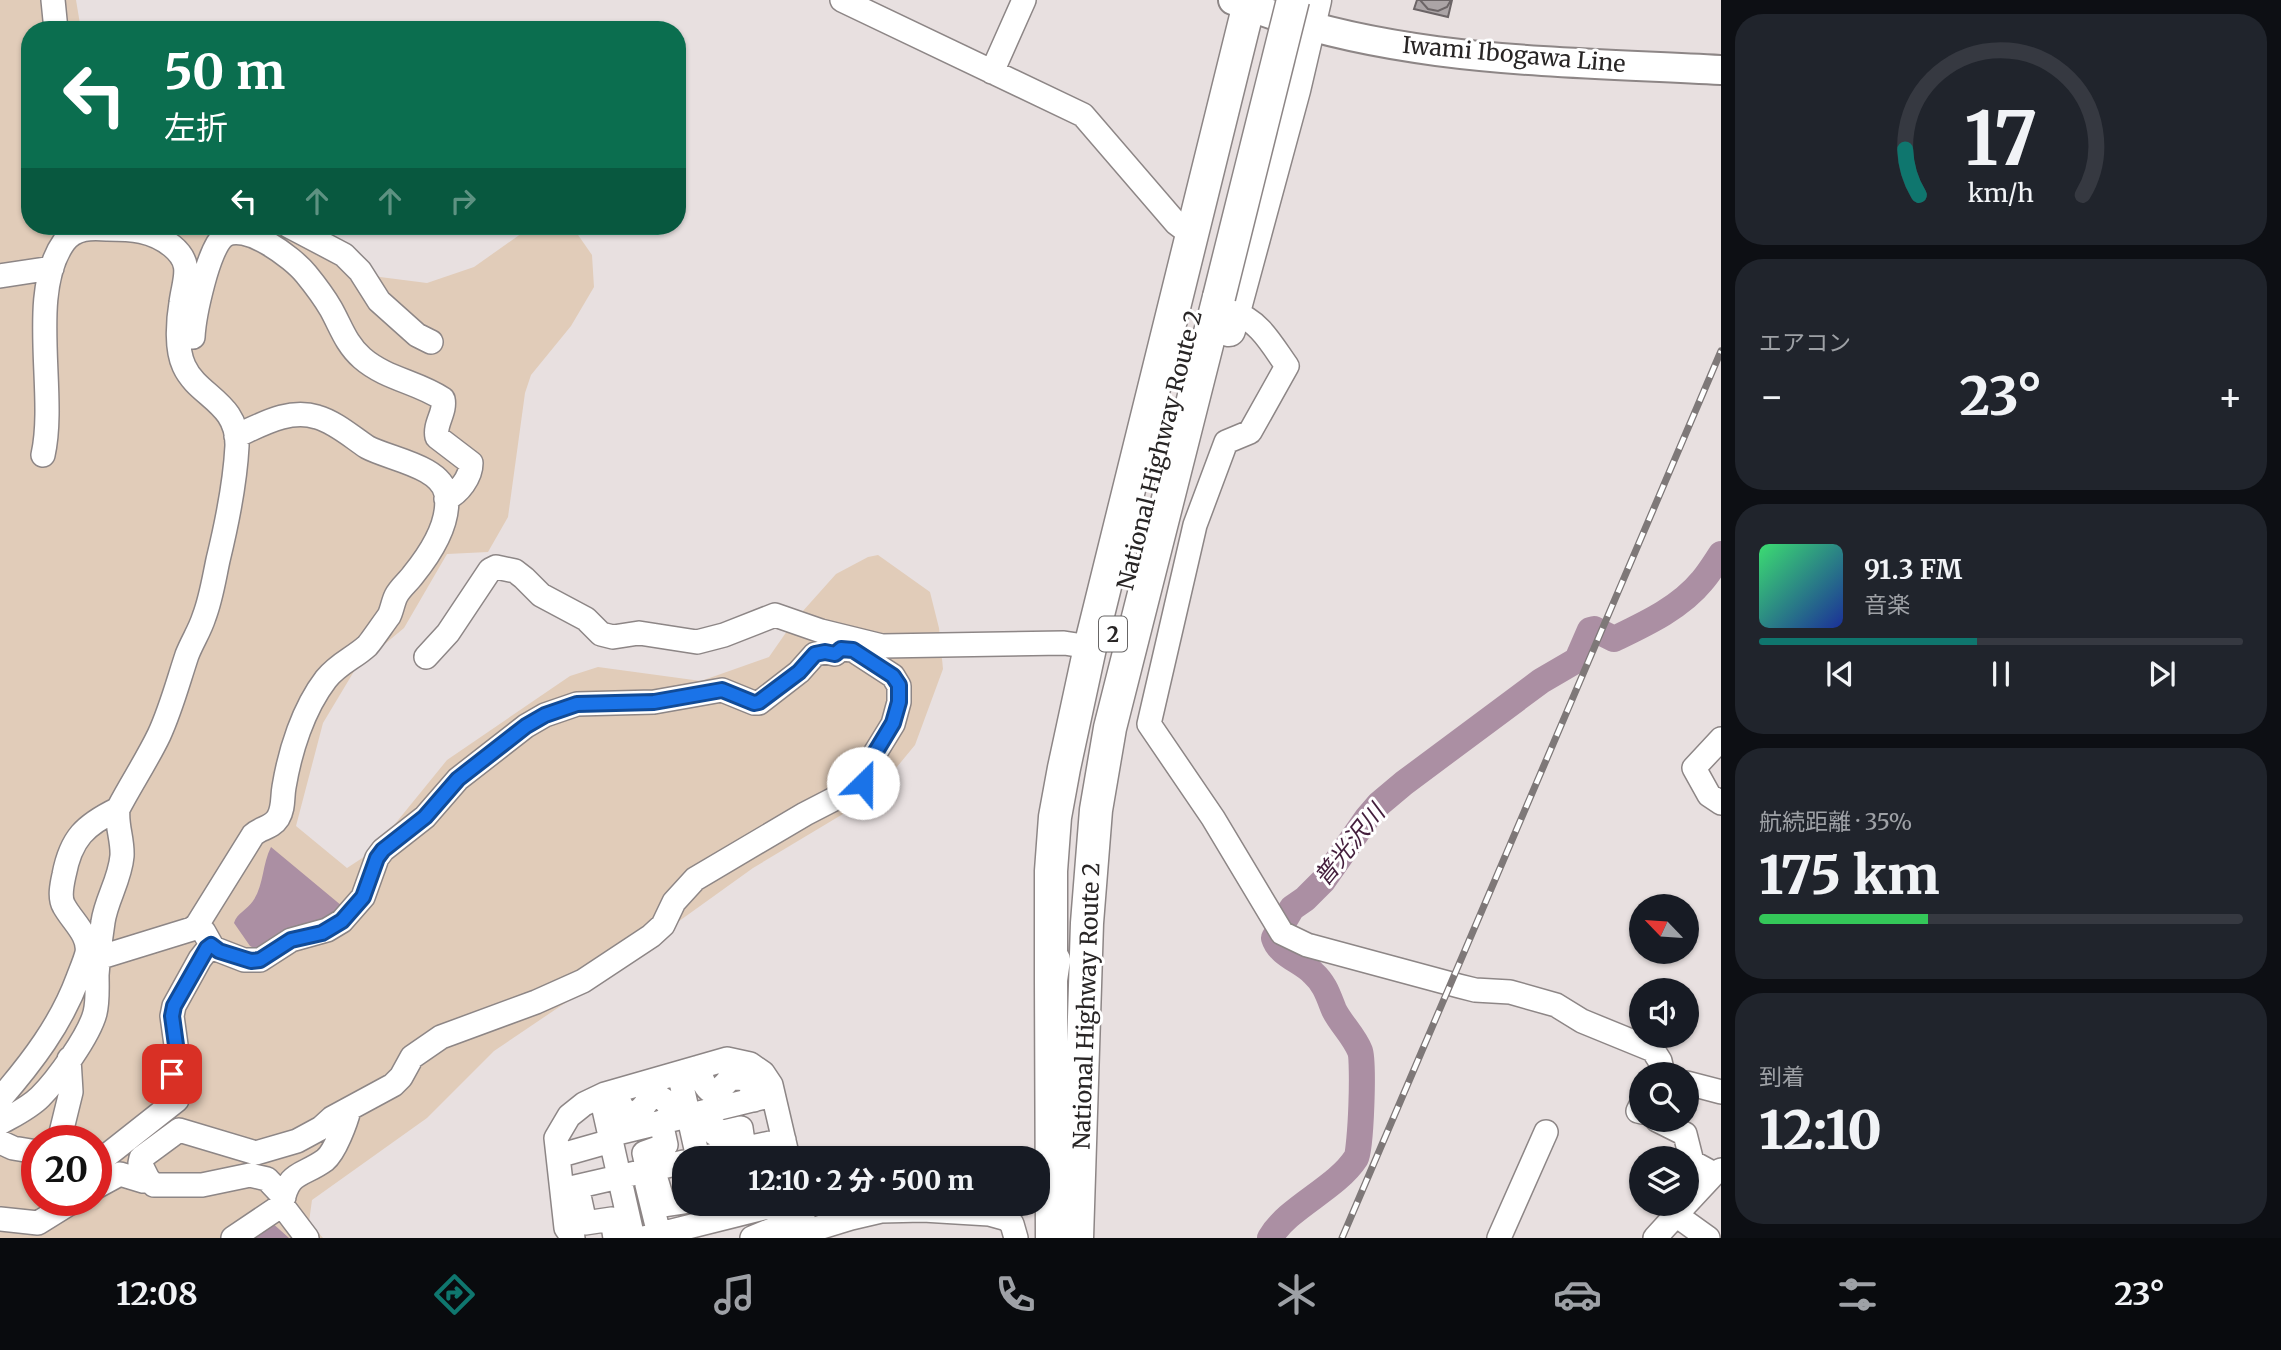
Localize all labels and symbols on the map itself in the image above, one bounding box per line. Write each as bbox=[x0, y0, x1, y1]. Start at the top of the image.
street label: Iwami Ibogawa Line bbox=[1401, 30, 1627, 78]
street label: National Highway Route 2 bbox=[1110, 307, 1208, 593]
road number: 2 bbox=[1099, 616, 1127, 652]
position arrow bbox=[826, 746, 900, 820]
water label: 普光沢川 bbox=[1307, 796, 1393, 892]
street label: National Highway Route 2 bbox=[1067, 862, 1105, 1150]
north arrow bbox=[1629, 894, 1699, 964]
pin bbox=[142, 1044, 202, 1104]
speed limit sign: 20 bbox=[21, 1125, 112, 1216]

